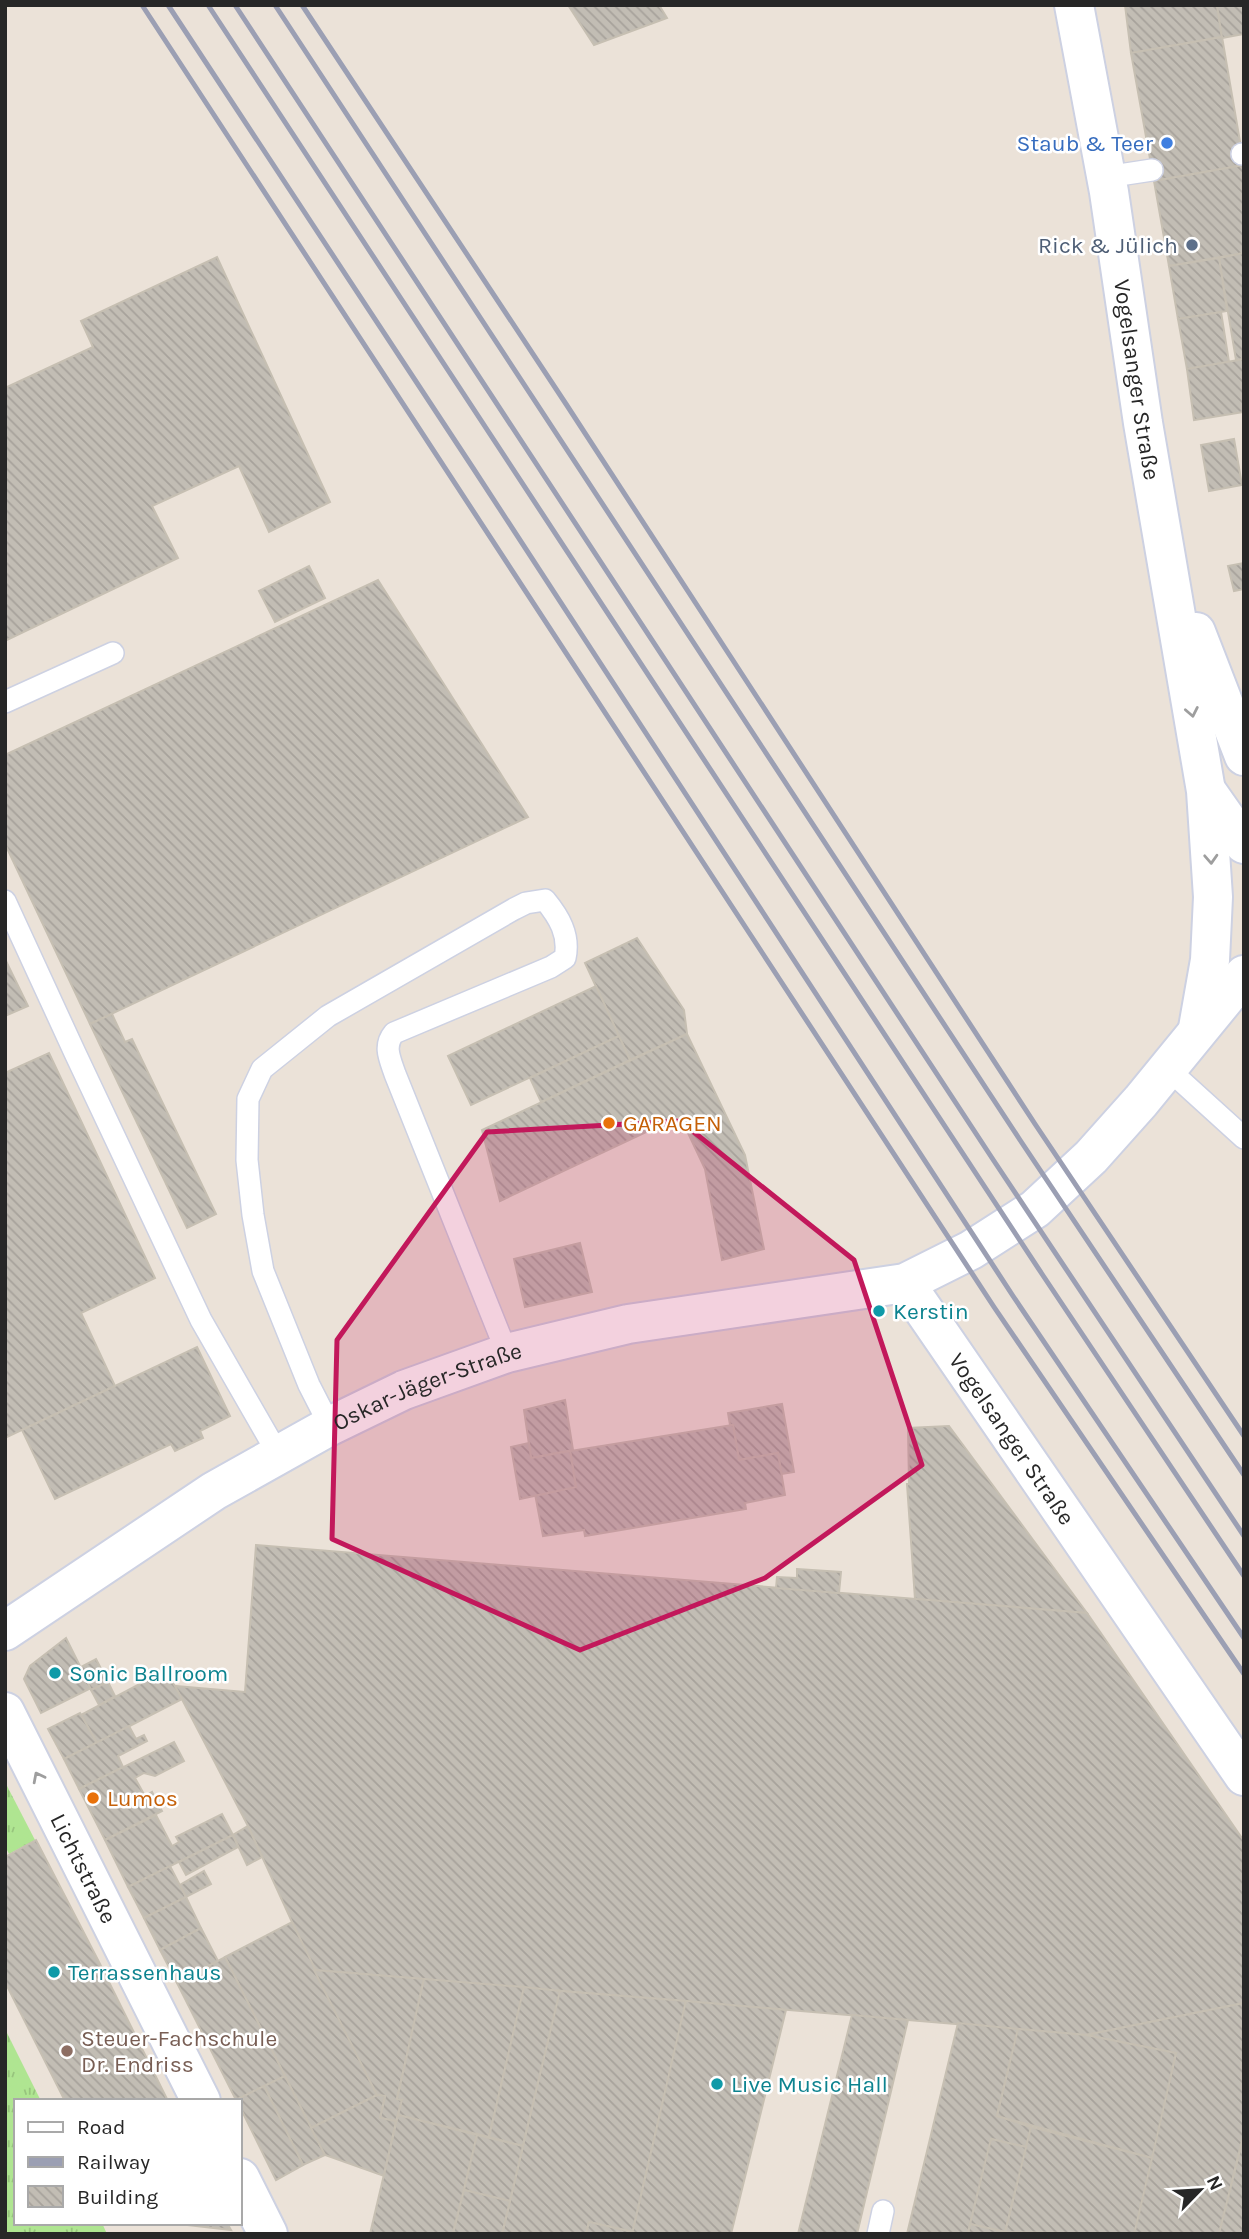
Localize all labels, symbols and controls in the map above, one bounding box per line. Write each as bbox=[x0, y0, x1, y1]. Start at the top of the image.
place label: Staub & Teer bbox=[1017, 130, 1154, 157]
marker: Staub & Teer bbox=[1159, 135, 1175, 151]
place label: Rick & Jülich bbox=[1038, 232, 1178, 259]
marker: Rick & Jülich bbox=[1184, 237, 1200, 253]
street label: Vogelsanger Straße bbox=[1108, 278, 1166, 482]
one-way arrow bbox=[1184, 706, 1199, 718]
one-way arrow bbox=[1203, 854, 1218, 865]
place label: GARAGEN bbox=[623, 1110, 722, 1137]
marker: GARAGEN bbox=[601, 1115, 617, 1131]
place label: Kerstin bbox=[893, 1298, 969, 1325]
marker: Kerstin bbox=[871, 1303, 887, 1319]
street label: Oskar-Jäger-Straße bbox=[329, 1337, 524, 1437]
street label: Vogelsanger Straße bbox=[943, 1348, 1080, 1530]
place label: Sonic Ballroom bbox=[69, 1660, 228, 1687]
marker: Sonic Ballroom bbox=[47, 1665, 63, 1681]
one-way arrow bbox=[33, 1772, 47, 1784]
place label: Lumos bbox=[107, 1785, 178, 1812]
marker: Lumos bbox=[85, 1790, 101, 1806]
street label: Lichtstraße bbox=[44, 1809, 122, 1928]
place label: Terrassenhaus bbox=[68, 1959, 221, 1986]
marker: Terrassenhaus bbox=[46, 1964, 62, 1980]
place label: Steuer-Fachschule Dr. Endriss bbox=[81, 2025, 277, 2078]
marker: Steuer-Fachschule Dr. Endriss bbox=[59, 2043, 75, 2059]
place label: Live Music Hall bbox=[731, 2071, 888, 2098]
marker: Live Music Hall bbox=[709, 2076, 725, 2092]
legend bbox=[14, 2099, 242, 2225]
text: Road bbox=[77, 2115, 125, 2139]
text: Railway bbox=[77, 2150, 150, 2174]
north arrow bbox=[1165, 2155, 1235, 2225]
text: N bbox=[1202, 2172, 1227, 2194]
text: Building bbox=[77, 2185, 158, 2209]

